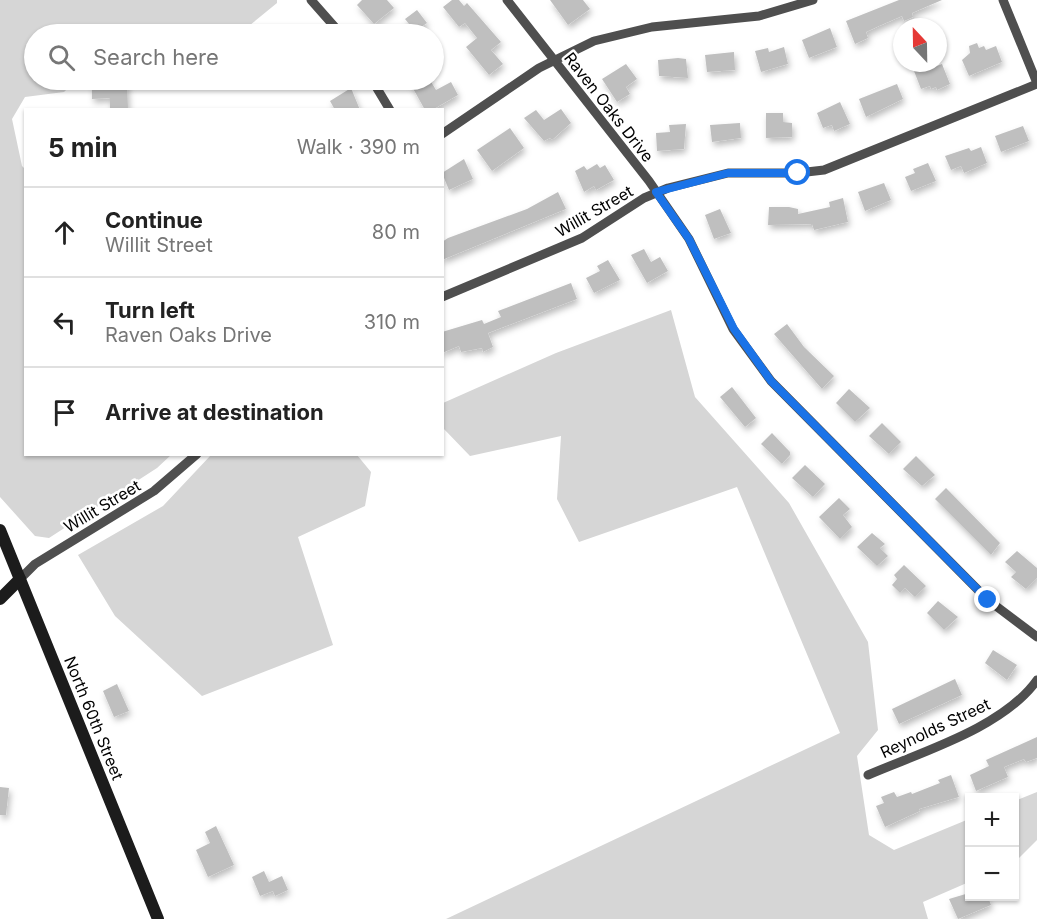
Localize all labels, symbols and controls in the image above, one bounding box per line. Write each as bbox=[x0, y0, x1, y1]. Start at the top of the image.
north arrow bbox=[893, 18, 947, 72]
search box bbox=[24, 24, 444, 90]
icon: search bbox=[45, 41, 78, 74]
text: Search here bbox=[93, 44, 219, 70]
street label: Raven Oaks Drive bbox=[560, 48, 658, 166]
text: 5 min bbox=[48, 132, 118, 163]
text: Walk · 390 m bbox=[297, 135, 420, 159]
route start bbox=[784, 159, 810, 185]
street label: Willit Street bbox=[552, 181, 636, 241]
text: Continue bbox=[105, 207, 203, 233]
icon: ahead bbox=[48, 216, 81, 249]
text: 80 m bbox=[372, 220, 420, 244]
text: Willit Street bbox=[105, 233, 213, 257]
text: Turn left bbox=[105, 297, 195, 323]
icon: left bbox=[48, 306, 81, 339]
text: 310 m bbox=[364, 310, 420, 334]
text: Raven Oaks Drive bbox=[105, 323, 272, 347]
icon: arrive bbox=[48, 396, 81, 429]
text: Arrive at destination bbox=[105, 399, 324, 425]
street label: Willit Street bbox=[60, 475, 144, 537]
route end bbox=[974, 586, 1000, 612]
street label: North 60th Street bbox=[60, 653, 128, 783]
street label: Reynolds Street bbox=[877, 694, 993, 762]
map controls bbox=[965, 793, 1019, 901]
button: + bbox=[965, 793, 1019, 847]
button: − bbox=[965, 847, 1019, 901]

